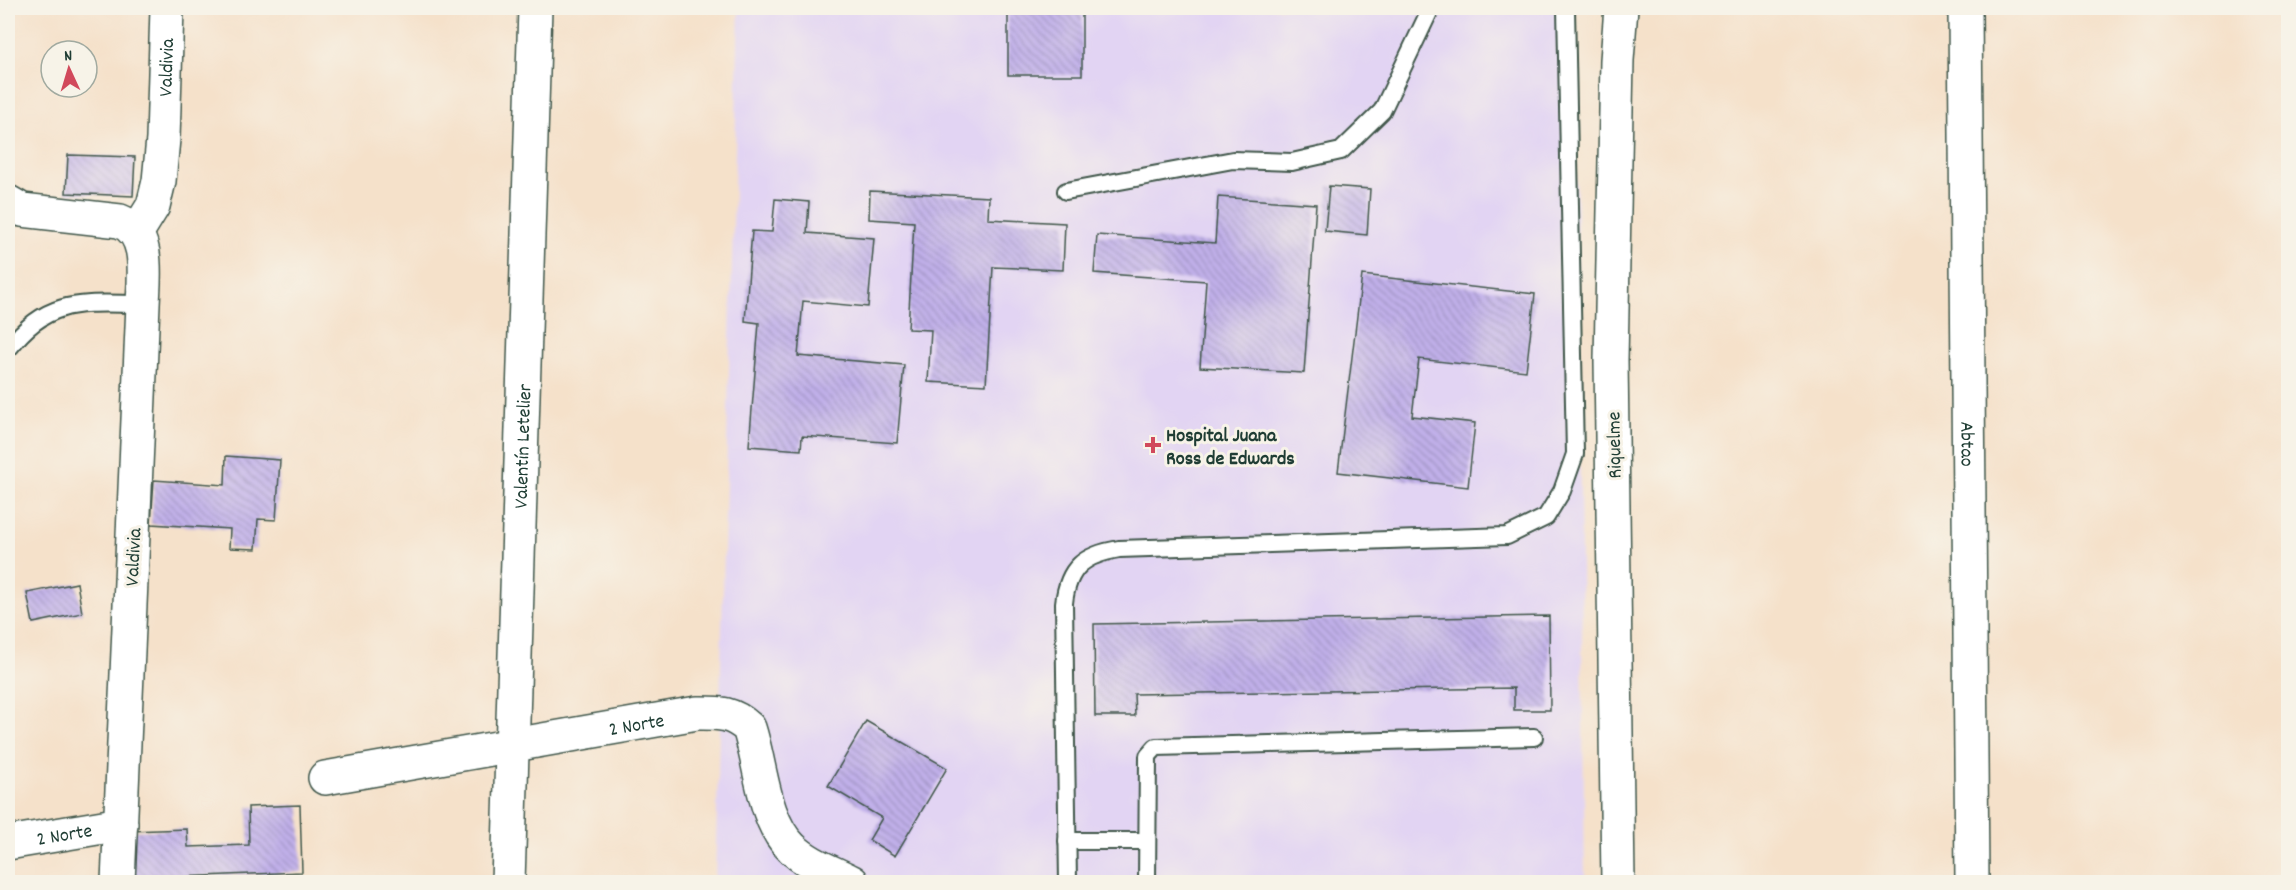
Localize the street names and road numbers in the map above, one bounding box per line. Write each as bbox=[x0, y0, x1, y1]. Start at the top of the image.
street label: Valdivia bbox=[153, 37, 183, 97]
street label: Valentín Letelier bbox=[509, 383, 540, 509]
street label: Riquelme bbox=[1601, 411, 1631, 479]
street label: Abtao bbox=[1951, 421, 1980, 467]
street label: Valdivia bbox=[119, 527, 151, 587]
street label: 2 Norte bbox=[607, 708, 667, 745]
street label: 2 Norte bbox=[35, 818, 95, 855]

